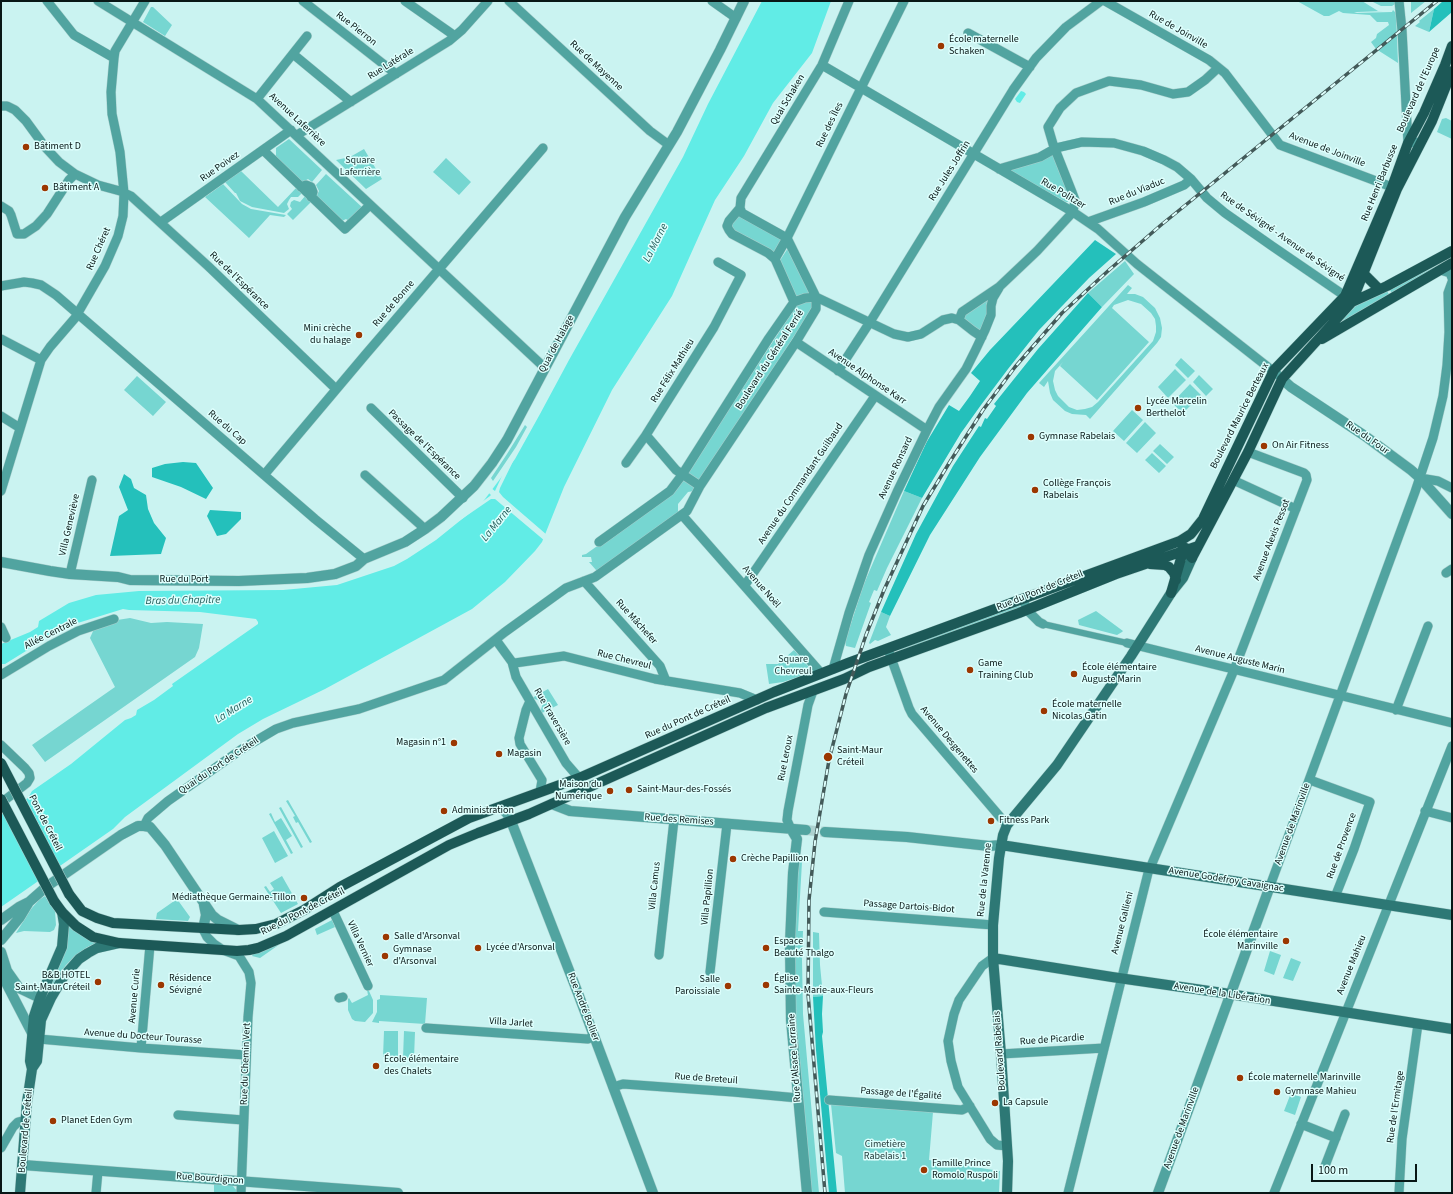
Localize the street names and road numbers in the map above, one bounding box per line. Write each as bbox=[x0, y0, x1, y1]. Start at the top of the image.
street label: Rue de Joinville bbox=[1146, 8, 1210, 52]
street label: Rue Pierron bbox=[333, 9, 379, 49]
street label: Rue de Mayenne bbox=[567, 38, 625, 94]
street label: Rue Latérale bbox=[366, 45, 416, 83]
street label: Boulevard de l'Europe bbox=[1395, 45, 1443, 135]
street label: Quai Schaken bbox=[768, 72, 808, 128]
street label: Avenue Laferrière bbox=[266, 91, 328, 149]
street label: Rue des Îles bbox=[814, 100, 846, 150]
street label: Avenue de Joinville bbox=[1287, 130, 1367, 170]
street label: Rue Jules Joffrin bbox=[927, 138, 973, 204]
street label: Rue Henri Barbusse bbox=[1359, 143, 1401, 223]
street label: Rue Poivez bbox=[198, 149, 242, 185]
street label: Rue du Viaduc bbox=[1107, 175, 1167, 209]
street label: Rue Politzer bbox=[1039, 176, 1087, 212]
street label: Rue de Sévigné - Avenue de Sévigné bbox=[1218, 189, 1346, 285]
street label: Rue Chéret bbox=[84, 226, 114, 272]
street label: Rue de l'Espérance bbox=[207, 249, 271, 313]
street label: Rue de Bonne bbox=[371, 278, 417, 330]
street label: Boulevard du Général Ferrié bbox=[733, 308, 807, 412]
street label: Quai de Halage bbox=[537, 313, 577, 375]
street label: Rue Félix Mathieu bbox=[649, 337, 697, 405]
street label: Avenue Alphonse Karr bbox=[826, 346, 908, 408]
street label: Boulevard Maurice Berteaux bbox=[1208, 361, 1272, 471]
street label: Passage de l'Espérance bbox=[385, 407, 463, 483]
street label: Rue du Cap bbox=[205, 408, 249, 448]
street label: Rue du Four bbox=[1343, 419, 1391, 457]
street label: Avenue du Commandant Guilbaud bbox=[756, 421, 846, 547]
street label: Avenue Ronsard bbox=[876, 435, 916, 501]
street label: Villa Geneviève bbox=[57, 493, 83, 557]
street label: Avenue Alexis Pessot bbox=[1251, 498, 1293, 582]
street label: Avenue Noël bbox=[739, 563, 783, 611]
street label: Rue du Pont de Créteil bbox=[995, 568, 1085, 614]
street label: Rue du Port bbox=[160, 574, 208, 586]
street label: Rue Mâchefer bbox=[613, 597, 659, 647]
street label: Allée Centrale bbox=[23, 616, 79, 652]
street label: Avenue Auguste Marin bbox=[1194, 643, 1286, 677]
street label: Rue Chevreul bbox=[596, 647, 652, 673]
street label: Rue Traversière bbox=[531, 686, 573, 748]
street label: Rue du Pont de Créteil bbox=[643, 694, 733, 742]
street label: Avenue Desgenettes bbox=[917, 704, 981, 776]
street label: Rue Leroux bbox=[776, 734, 796, 782]
street label: Quai du Port de Créteil bbox=[177, 735, 261, 797]
street label: Avenue de Marinville bbox=[1273, 781, 1313, 867]
street label: Pont de Créteil bbox=[26, 793, 64, 853]
street label: Rue de Provence bbox=[1324, 811, 1360, 881]
street label: Rue des Remises bbox=[644, 812, 714, 828]
street label: Rue de la Varenne bbox=[975, 842, 995, 918]
street label: Villa Camus bbox=[647, 861, 663, 911]
street label: Avenue Godefroy Cavaignac bbox=[1168, 865, 1284, 895]
street label: Villa Papillion bbox=[699, 868, 717, 926]
street label: Rue du Pont de Créteil bbox=[259, 886, 347, 938]
street label: Avenue Gallieni bbox=[1109, 890, 1137, 956]
street label: Passage Dartois-Bidot bbox=[863, 898, 955, 916]
street label: Villa Vernier bbox=[344, 919, 376, 969]
street label: Avenue Mahieu bbox=[1335, 933, 1369, 997]
street label: Avenue Curie bbox=[127, 968, 143, 1024]
street label: Rue André Bollier bbox=[564, 971, 602, 1043]
street label: Avenue de la Libération bbox=[1173, 980, 1271, 1008]
street label: Boulevard Rabelais bbox=[991, 1011, 1009, 1091]
street label: Rue d'Alsace Lorraine bbox=[786, 1013, 804, 1103]
street label: Villa Jarlet bbox=[489, 1015, 533, 1031]
street label: Rue du Chemin Vert bbox=[239, 1023, 253, 1105]
street label: Avenue du Docteur Tourasse bbox=[84, 1027, 202, 1047]
street label: Rue de Picardie bbox=[1019, 1032, 1085, 1048]
street label: Rue de l'Ermitage bbox=[1385, 1070, 1407, 1144]
street label: Rue de Breteuil bbox=[674, 1071, 738, 1087]
street label: Passage de l'Égalité bbox=[860, 1085, 942, 1103]
street label: Avenue de Marinville bbox=[1162, 1085, 1202, 1171]
street label: Boulevard de Créteil bbox=[16, 1088, 36, 1174]
street label: Rue Bourdignon bbox=[176, 1171, 244, 1187]

